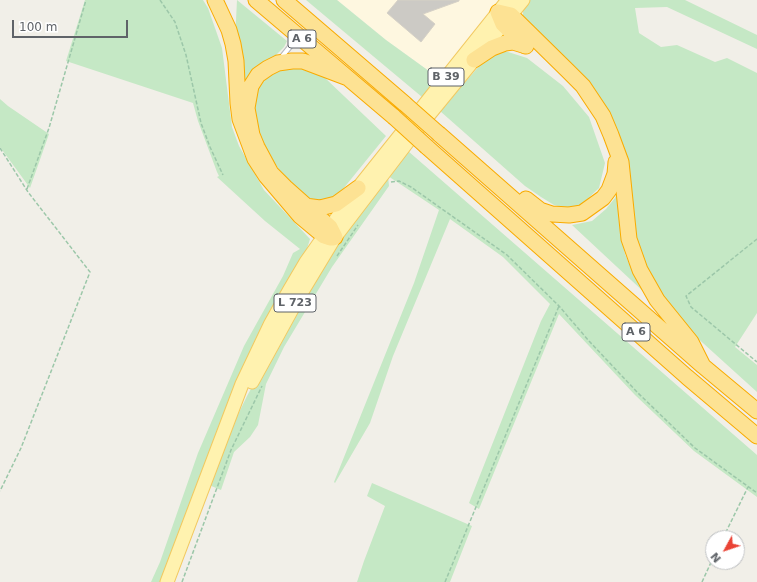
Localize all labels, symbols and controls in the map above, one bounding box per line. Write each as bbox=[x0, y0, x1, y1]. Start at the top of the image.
scale bar bbox=[14, 12, 130, 38]
text: 100 m bbox=[19, 20, 57, 34]
road number: A 6 bbox=[288, 30, 316, 48]
road number: B 39 bbox=[428, 68, 464, 86]
road number: L 723 bbox=[274, 294, 316, 312]
road number: A 6 bbox=[622, 323, 650, 341]
north arrow bbox=[705, 530, 745, 570]
text: N bbox=[708, 550, 724, 565]

